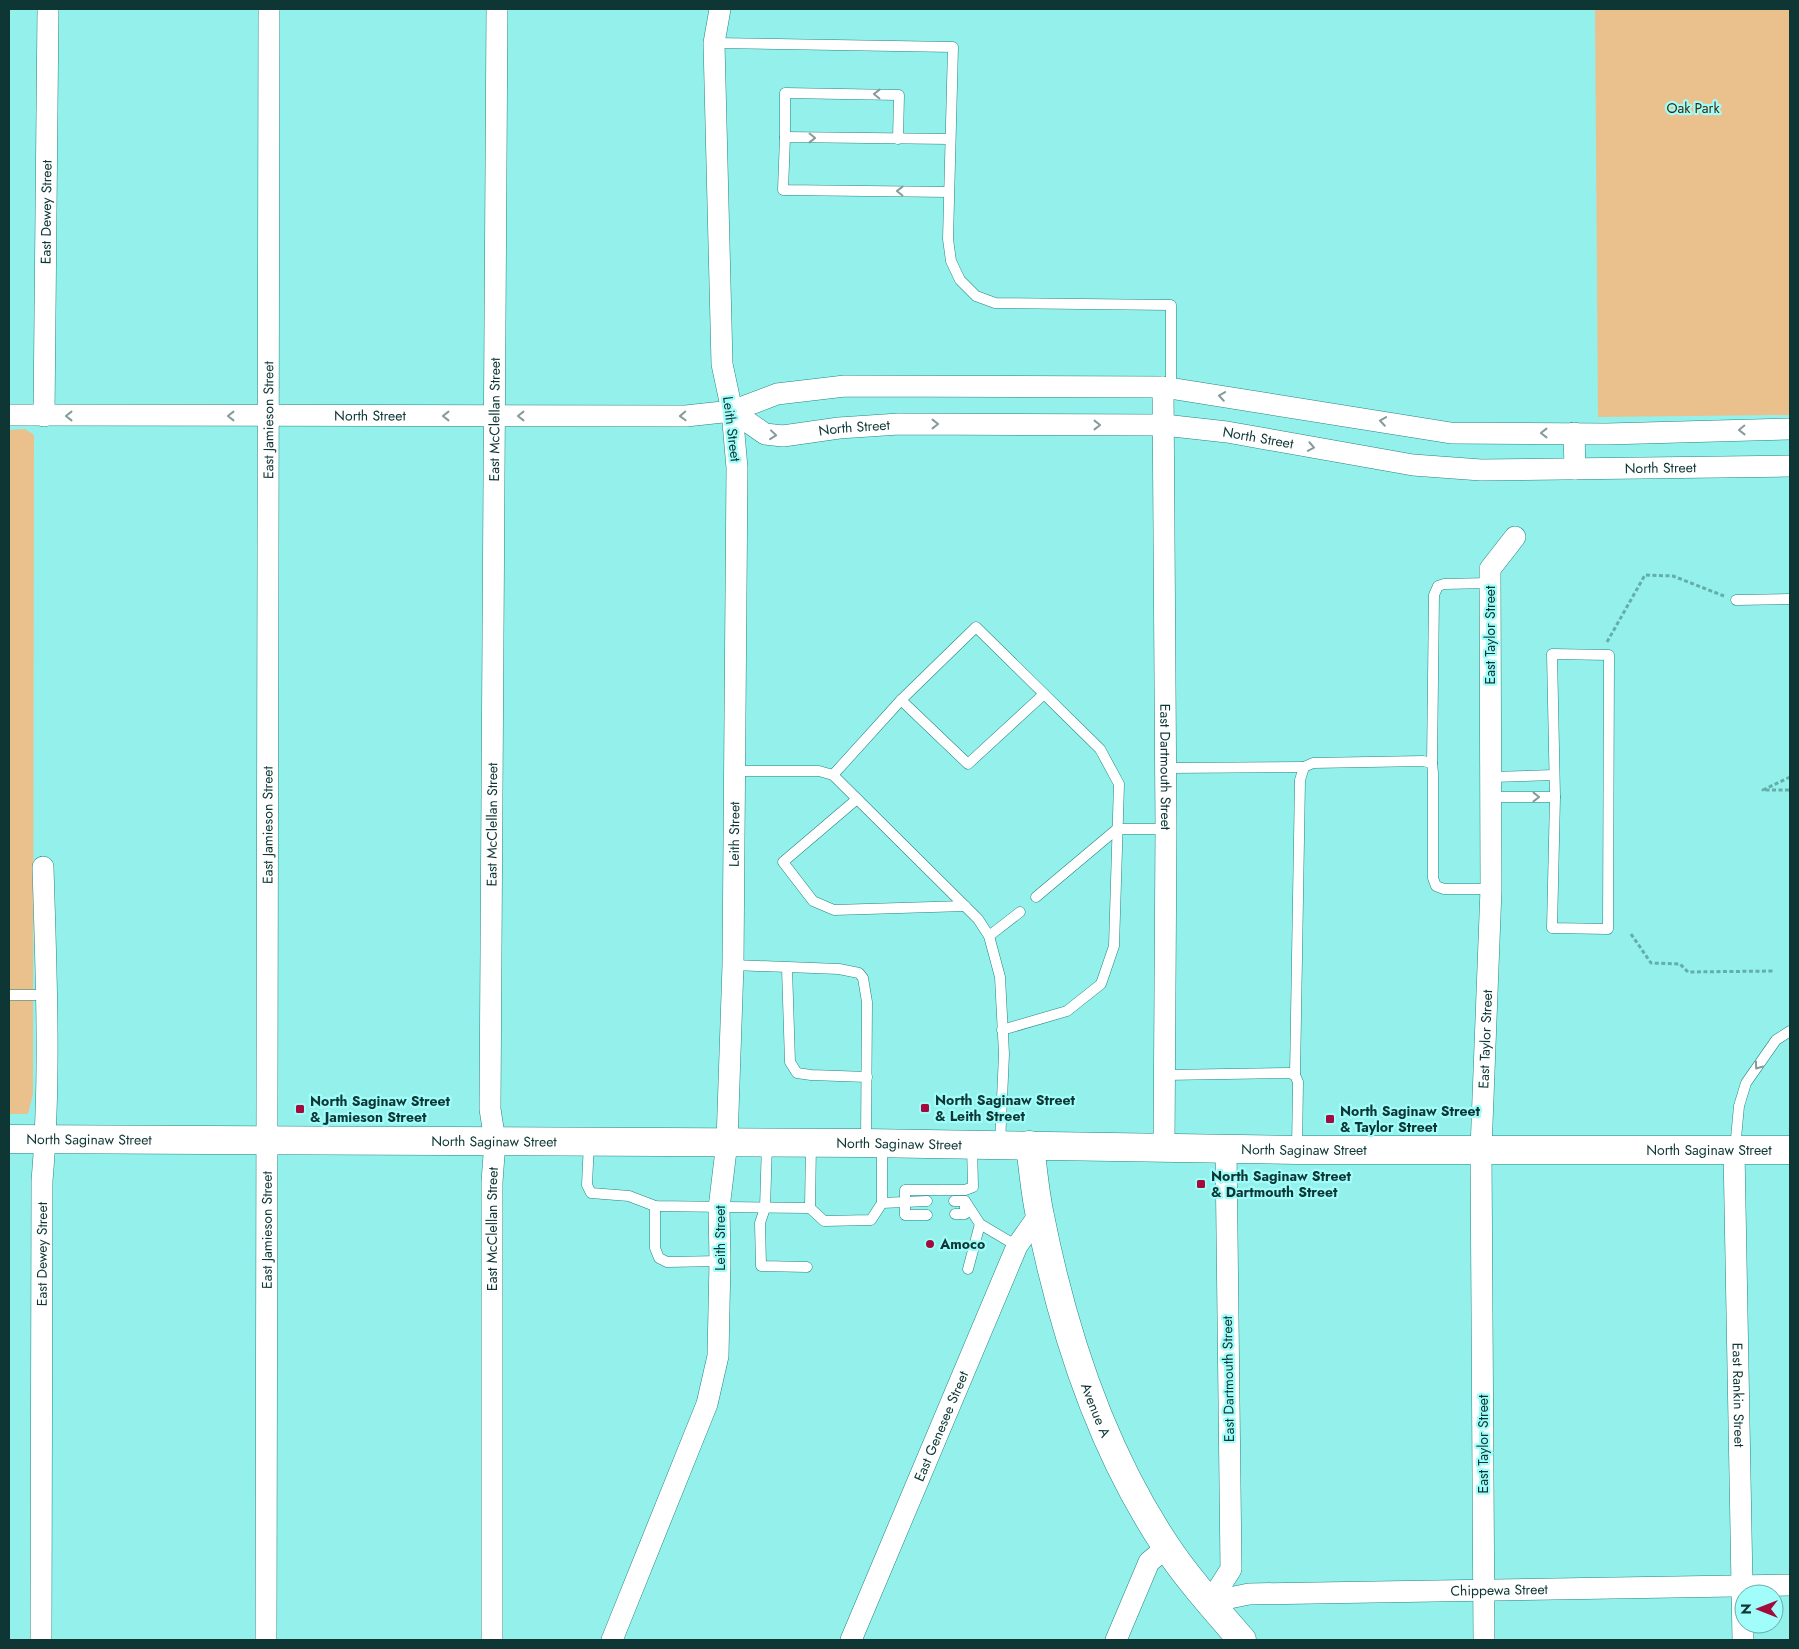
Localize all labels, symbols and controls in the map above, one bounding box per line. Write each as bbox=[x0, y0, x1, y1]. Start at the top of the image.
one-way arrow bbox=[873, 89, 880, 99]
park label: Oak Park bbox=[1666, 98, 1720, 118]
one-way arrow bbox=[809, 133, 817, 143]
street label: East Dewey Street bbox=[35, 159, 57, 264]
one-way arrow bbox=[896, 186, 904, 196]
street label: East McClellan Street bbox=[484, 357, 505, 482]
street label: East Jamieson Street bbox=[258, 360, 278, 479]
one-way arrow bbox=[1218, 391, 1226, 401]
street label: Leith Street bbox=[718, 395, 746, 463]
street label: North Street bbox=[334, 405, 407, 426]
one-way arrow bbox=[65, 411, 72, 421]
one-way arrow bbox=[227, 411, 235, 421]
one-way arrow bbox=[442, 411, 450, 421]
one-way arrow bbox=[516, 411, 524, 421]
one-way arrow bbox=[679, 411, 686, 421]
street label: North Street bbox=[817, 415, 891, 441]
one-way arrow bbox=[1378, 417, 1387, 427]
one-way arrow bbox=[932, 419, 939, 429]
one-way arrow bbox=[1094, 420, 1102, 430]
street label: North Street bbox=[1221, 421, 1296, 454]
one-way arrow bbox=[1737, 425, 1745, 435]
one-way arrow bbox=[1540, 428, 1548, 438]
one-way arrow bbox=[770, 429, 778, 440]
one-way arrow bbox=[1306, 442, 1315, 452]
street label: North Street bbox=[1624, 457, 1697, 478]
street label: East Taylor Street bbox=[1480, 585, 1500, 684]
street label: East Dartmouth Street bbox=[1155, 704, 1176, 831]
street label: East McClellan Street bbox=[481, 762, 502, 887]
street label: East Jamieson Street bbox=[257, 765, 278, 884]
one-way arrow bbox=[1532, 792, 1540, 802]
street label: Leith Street bbox=[724, 801, 744, 867]
street label: East Taylor Street bbox=[1473, 989, 1497, 1089]
one-way arrow bbox=[1755, 1060, 1763, 1069]
place label: North Saginaw Street & Leith Street bbox=[935, 1090, 1076, 1126]
place label: North Saginaw Street & Jamieson Street bbox=[310, 1091, 451, 1127]
place label: North Saginaw Street & Taylor Street bbox=[1340, 1101, 1481, 1137]
marker: North Saginaw Street & Leith Street bbox=[919, 1102, 931, 1114]
marker: North Saginaw Street & Jamieson Street bbox=[294, 1103, 306, 1115]
marker: North Saginaw Street & Taylor Street bbox=[1324, 1113, 1336, 1125]
street label: North Saginaw Street bbox=[26, 1129, 152, 1150]
street label: North Saginaw Street bbox=[431, 1131, 557, 1152]
street label: North Saginaw Street bbox=[836, 1133, 963, 1155]
street label: North Saginaw Street bbox=[1241, 1139, 1367, 1160]
street label: North Saginaw Street bbox=[1646, 1140, 1772, 1160]
street label: East McClellan Street bbox=[482, 1166, 503, 1291]
place label: North Saginaw Street & Dartmouth Street bbox=[1211, 1166, 1352, 1202]
street label: East Jamieson Street bbox=[257, 1170, 277, 1289]
marker: North Saginaw Street & Dartmouth Street bbox=[1195, 1178, 1207, 1190]
street label: East Dewey Street bbox=[32, 1201, 52, 1306]
street label: Leith Street bbox=[710, 1205, 730, 1271]
place label: Amoco bbox=[939, 1234, 985, 1254]
marker: Amoco bbox=[924, 1238, 936, 1250]
street label: East Dartmouth Street bbox=[1217, 1315, 1239, 1442]
street label: East Rankin Street bbox=[1728, 1343, 1749, 1448]
street label: East Genesee Street bbox=[909, 1367, 973, 1484]
street label: Avenue A bbox=[1076, 1380, 1116, 1441]
street label: East Taylor Street bbox=[1473, 1394, 1493, 1493]
street label: Chippewa Street bbox=[1450, 1579, 1549, 1601]
north arrow bbox=[1734, 1584, 1784, 1634]
text: N bbox=[1736, 1603, 1756, 1615]

